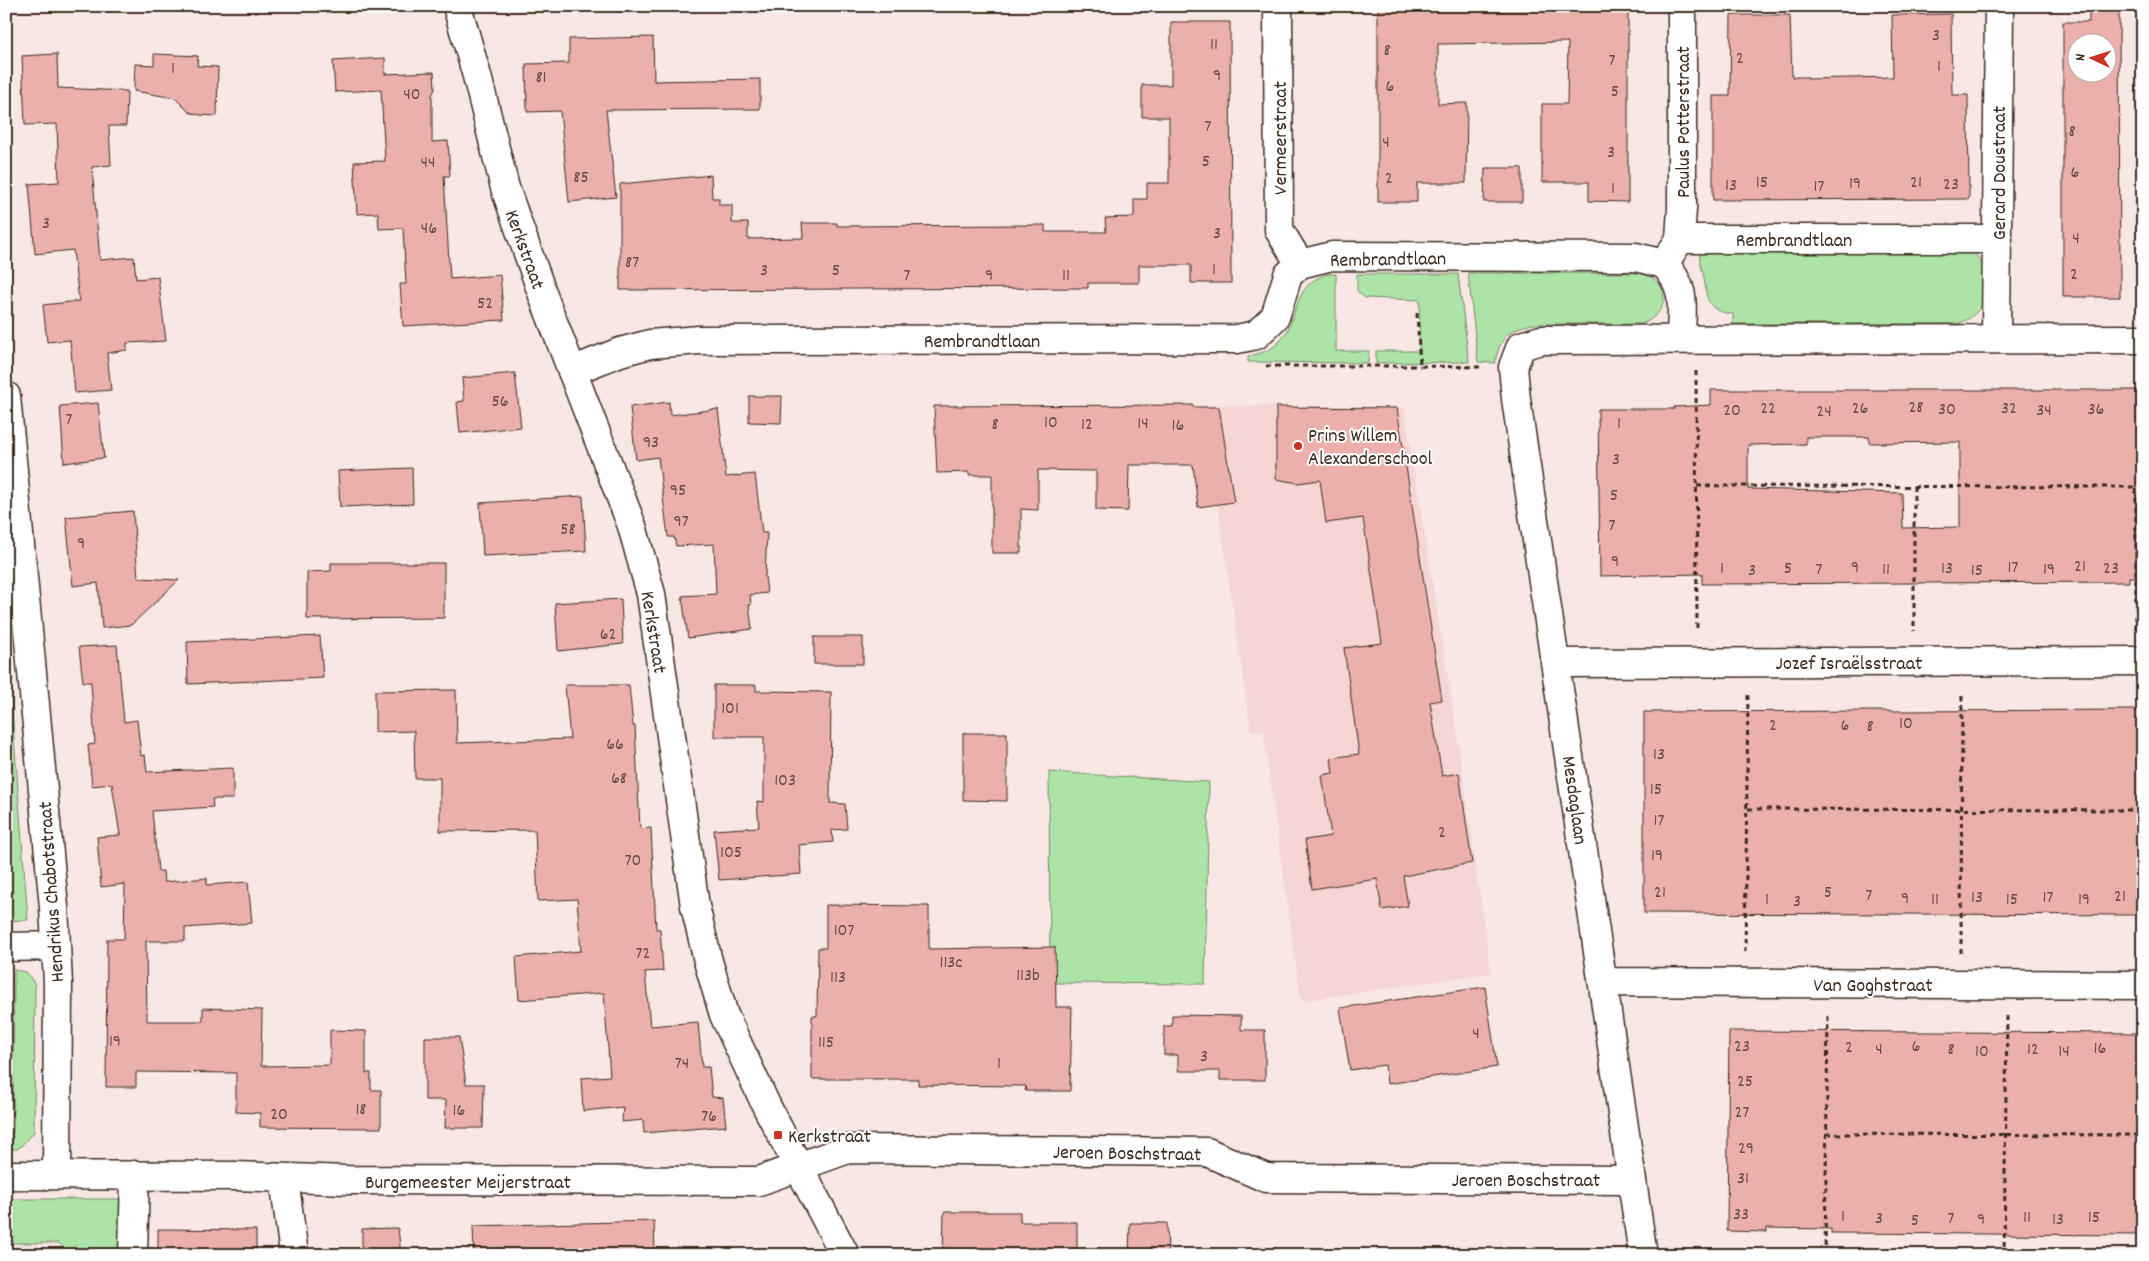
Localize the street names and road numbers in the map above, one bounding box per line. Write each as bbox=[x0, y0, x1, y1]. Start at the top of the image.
street label: Paulus Potterstraat bbox=[1671, 46, 1699, 198]
street label: Vermeerstraat bbox=[1268, 81, 1296, 195]
street label: Gerard Doustraat bbox=[1987, 106, 2015, 240]
street label: Kerkstraat bbox=[496, 206, 551, 294]
street label: Rembrandtlaan bbox=[1736, 228, 1852, 256]
street label: Rembrandtlaan bbox=[1330, 246, 1447, 276]
street label: Rembrandtlaan bbox=[924, 329, 1040, 357]
street label: Kerkstraat bbox=[632, 589, 672, 676]
street label: Jozef Israëlsstraat bbox=[1776, 651, 1922, 679]
street label: Mesdaglaan bbox=[1553, 754, 1593, 847]
street label: Hendrikus Chabotstraat bbox=[33, 800, 73, 983]
street label: Van Goghstraat bbox=[1813, 973, 1933, 1001]
street label: Jeroen Boschstraat bbox=[1053, 1140, 1201, 1170]
street label: Jeroen Boschstraat bbox=[1452, 1168, 1600, 1196]
street label: Burgemeester Meijerstraat bbox=[365, 1170, 571, 1198]

